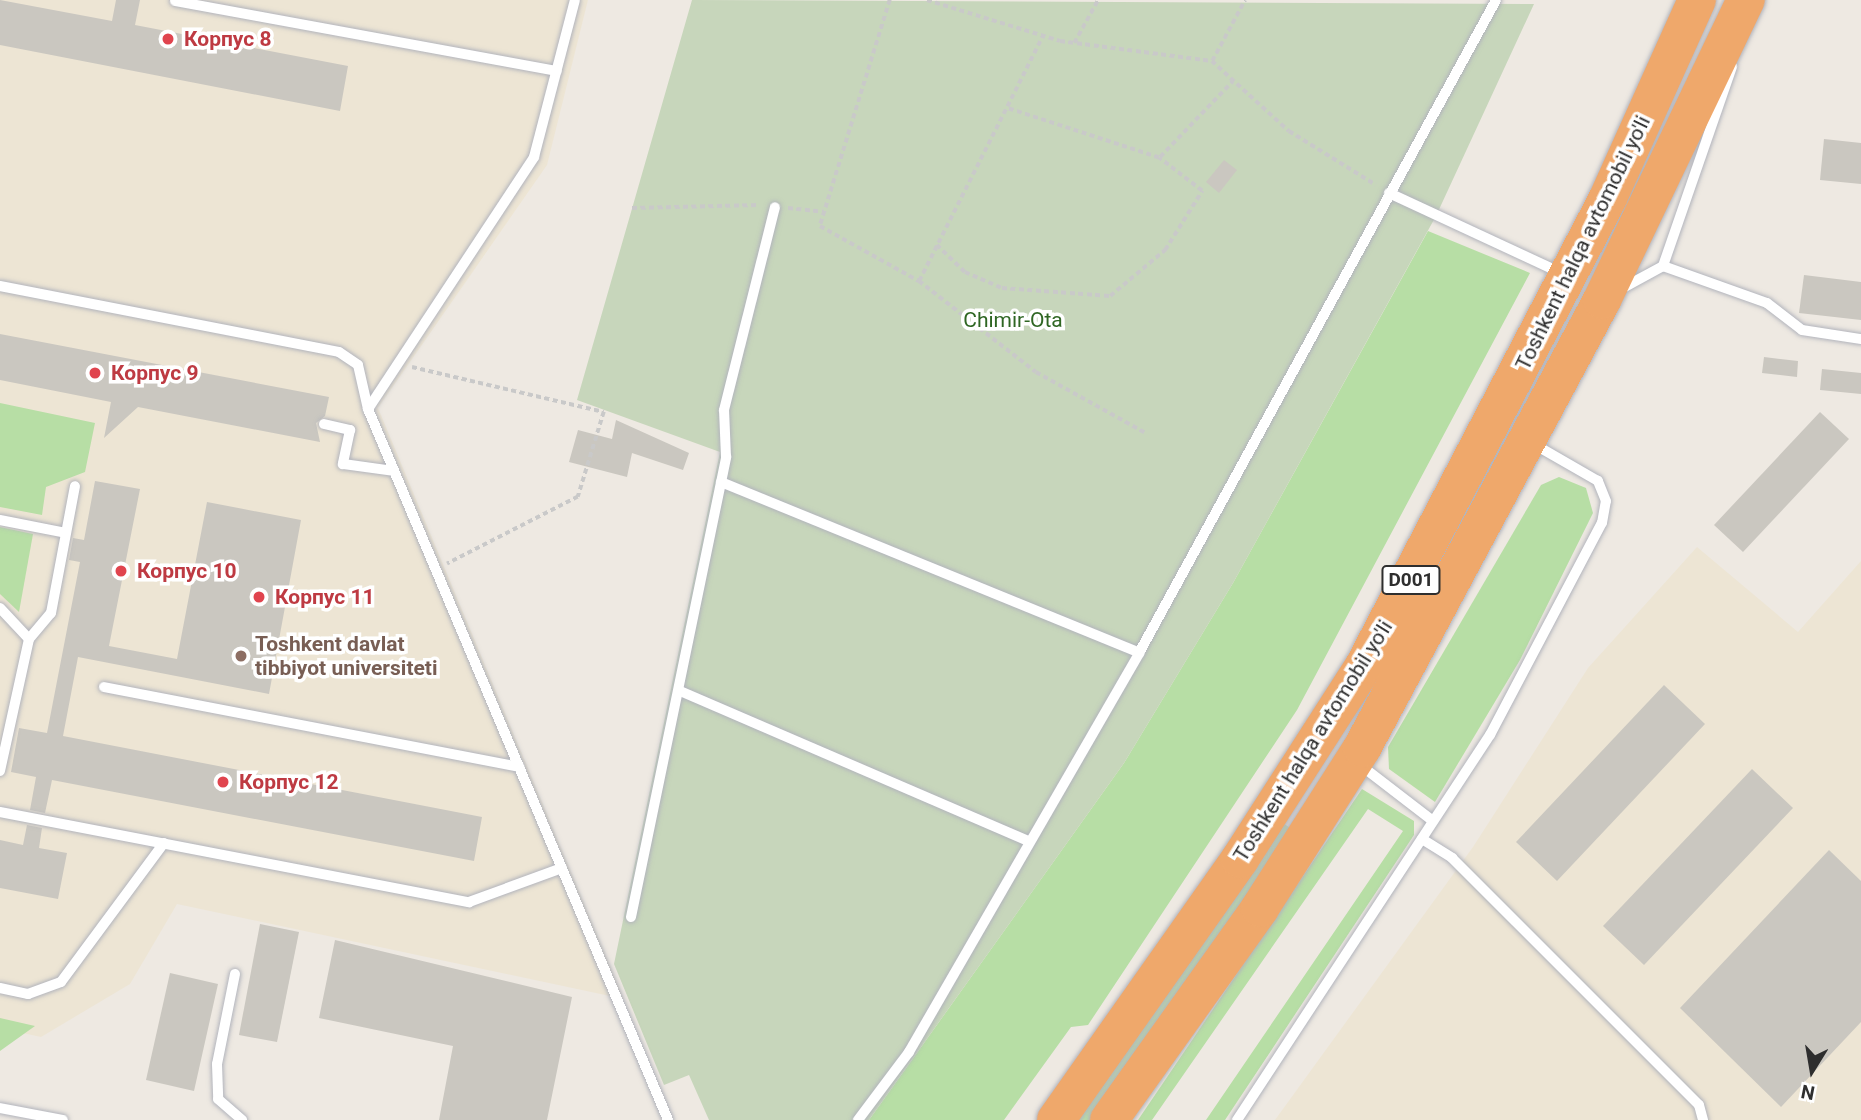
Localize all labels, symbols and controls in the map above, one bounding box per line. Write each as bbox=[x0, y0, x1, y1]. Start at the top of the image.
place label: Корпус 8 bbox=[184, 26, 271, 52]
marker: Корпус 8 bbox=[158, 29, 178, 49]
street label: Toshkent halqa avtomobil yo'li bbox=[1510, 112, 1656, 374]
park label: Chimir-Ota bbox=[963, 307, 1063, 333]
place label: Корпус 9 bbox=[111, 360, 198, 386]
marker: Корпус 9 bbox=[85, 363, 105, 383]
place label: Корпус 10 bbox=[137, 558, 237, 584]
marker: Корпус 10 bbox=[111, 561, 131, 581]
road number: D001 bbox=[1381, 565, 1441, 596]
place label: Корпус 11 bbox=[275, 584, 375, 610]
marker: Корпус 11 bbox=[249, 587, 269, 607]
street label: Toshkent halqa avtomobil yo'li bbox=[1228, 616, 1398, 866]
place label: Toshkent davlat tibbiyot universiteti bbox=[255, 631, 438, 681]
marker: Toshkent davlat tibbiyot universiteti bbox=[233, 648, 249, 664]
place label: Корпус 12 bbox=[239, 769, 339, 795]
marker: Корпус 12 bbox=[213, 772, 233, 792]
north arrow bbox=[1777, 1036, 1847, 1106]
text: N bbox=[1799, 1080, 1817, 1105]

